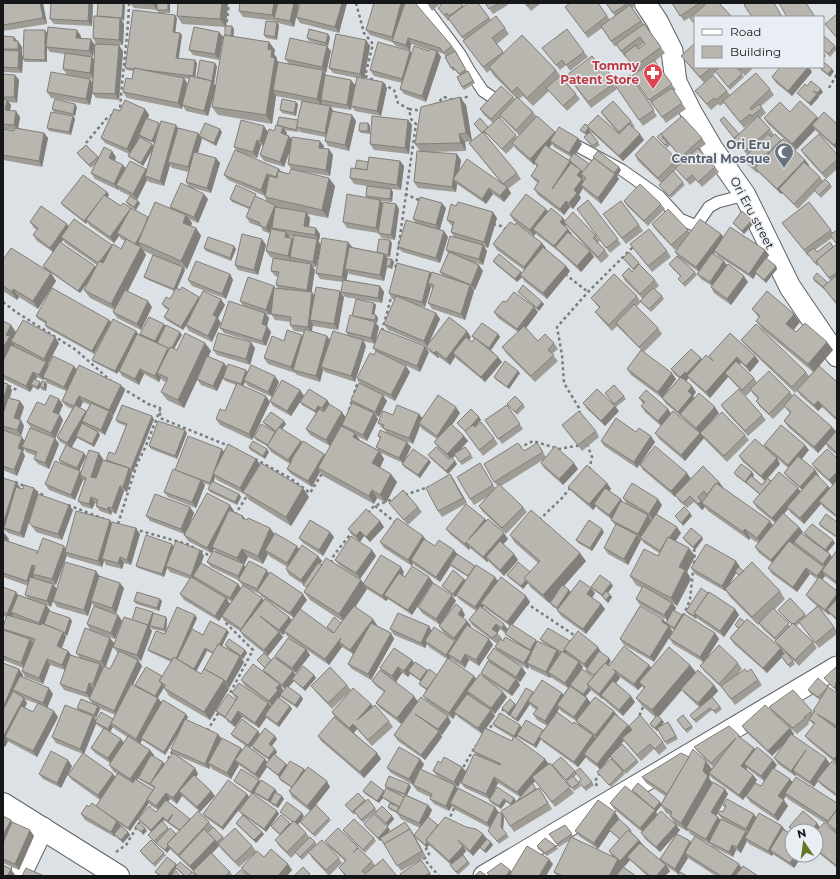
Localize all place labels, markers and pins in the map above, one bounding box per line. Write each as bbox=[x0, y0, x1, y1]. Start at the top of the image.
place label: Tommy Patent Store bbox=[560, 58, 640, 87]
pharmacy icon: Tommy Patent Store bbox=[642, 62, 664, 90]
place label: Ori Eru Central Mosque bbox=[672, 137, 770, 166]
mosque icon: Ori Eru Central Mosque bbox=[773, 141, 795, 169]

